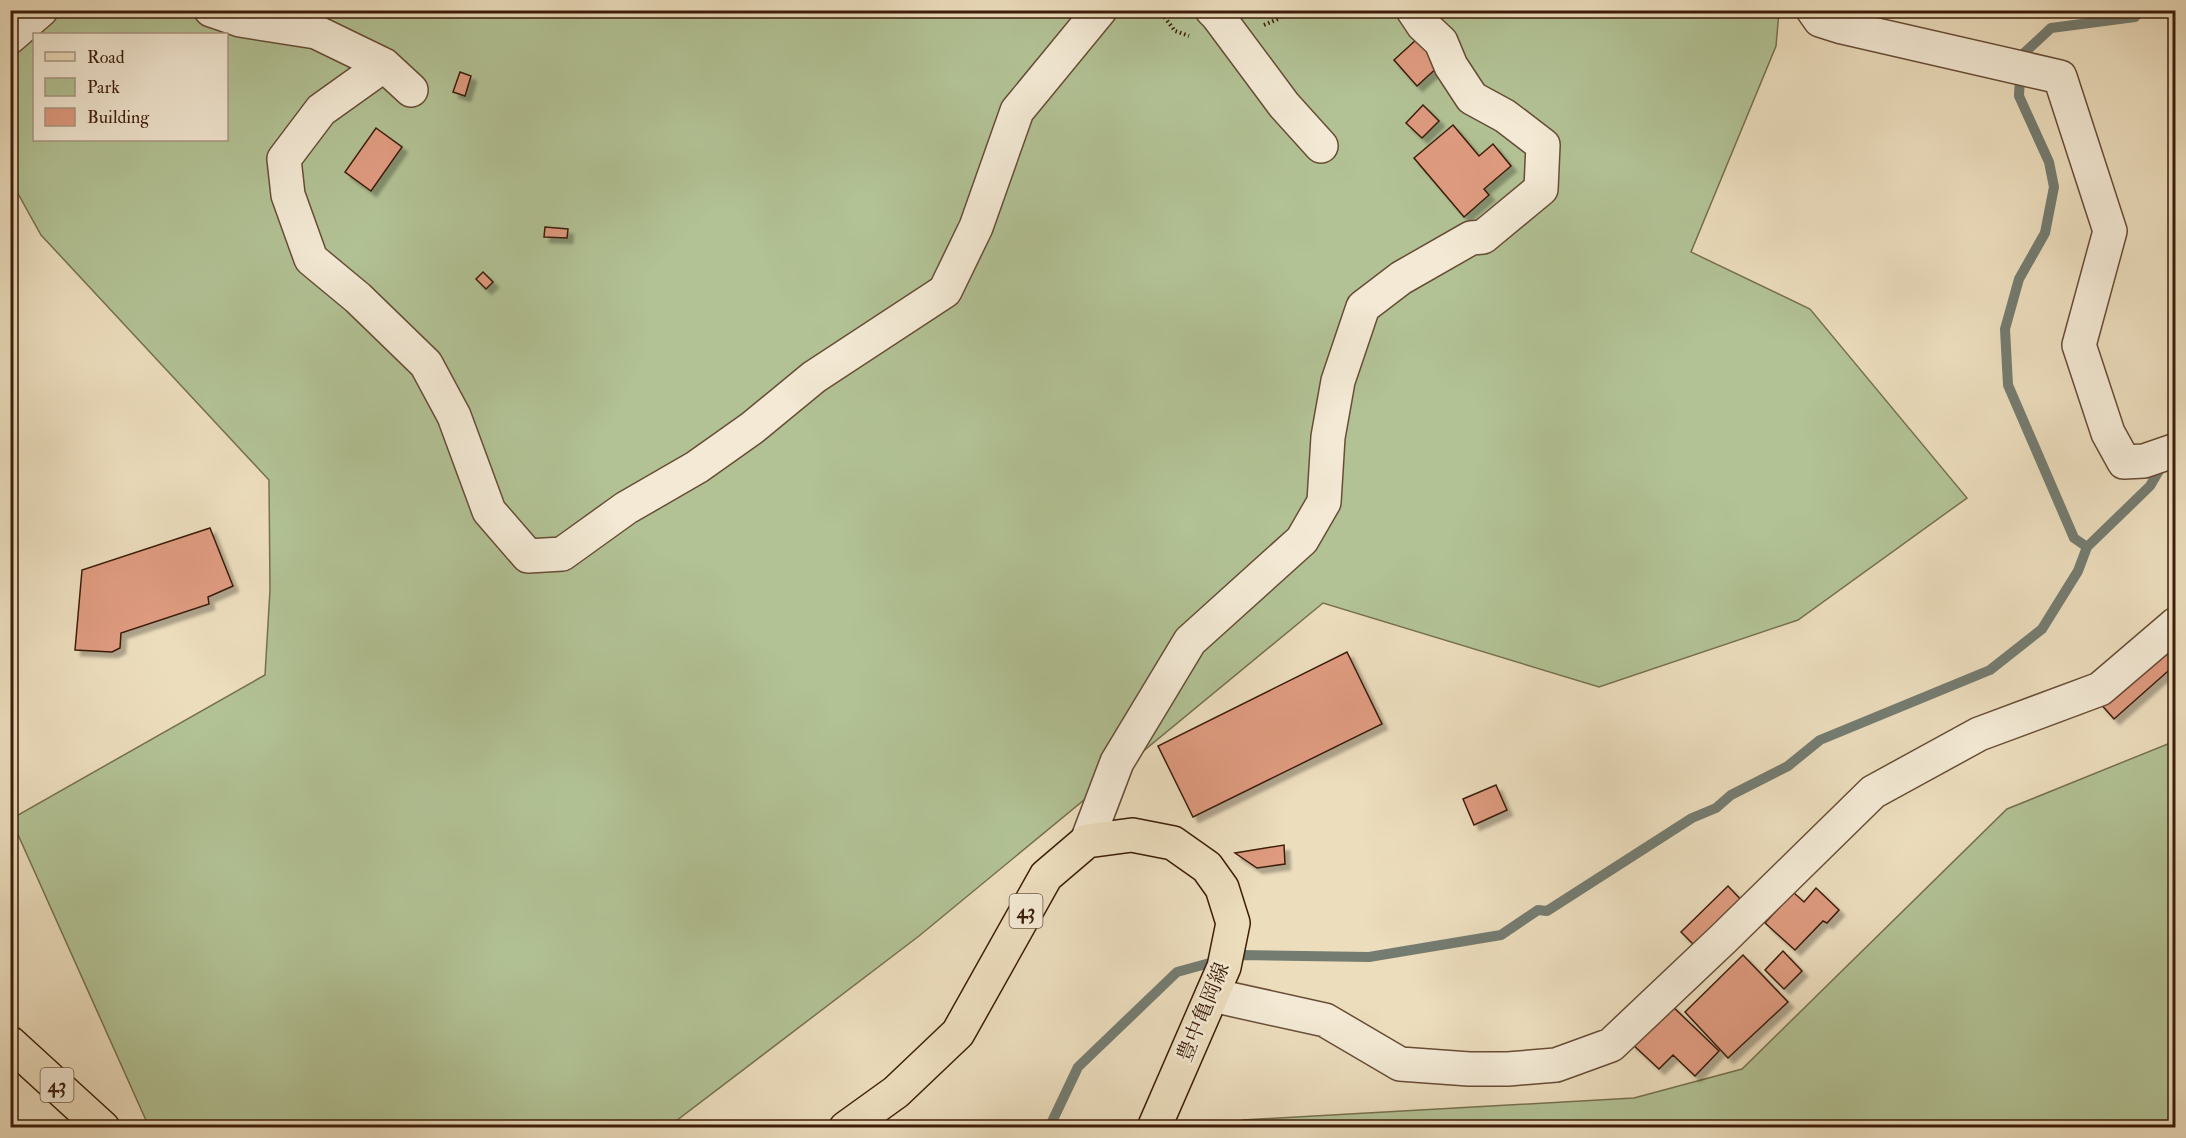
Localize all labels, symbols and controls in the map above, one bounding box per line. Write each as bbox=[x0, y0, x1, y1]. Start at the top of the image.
legend bbox=[33, 33, 228, 141]
text: Road bbox=[87, 46, 125, 69]
text: Park bbox=[87, 76, 120, 99]
text: Building bbox=[87, 106, 150, 129]
road number: 43 bbox=[1010, 894, 1042, 928]
street label: 豊中亀岡線 bbox=[1171, 958, 1236, 1066]
road number: 43 bbox=[40, 1068, 74, 1102]

